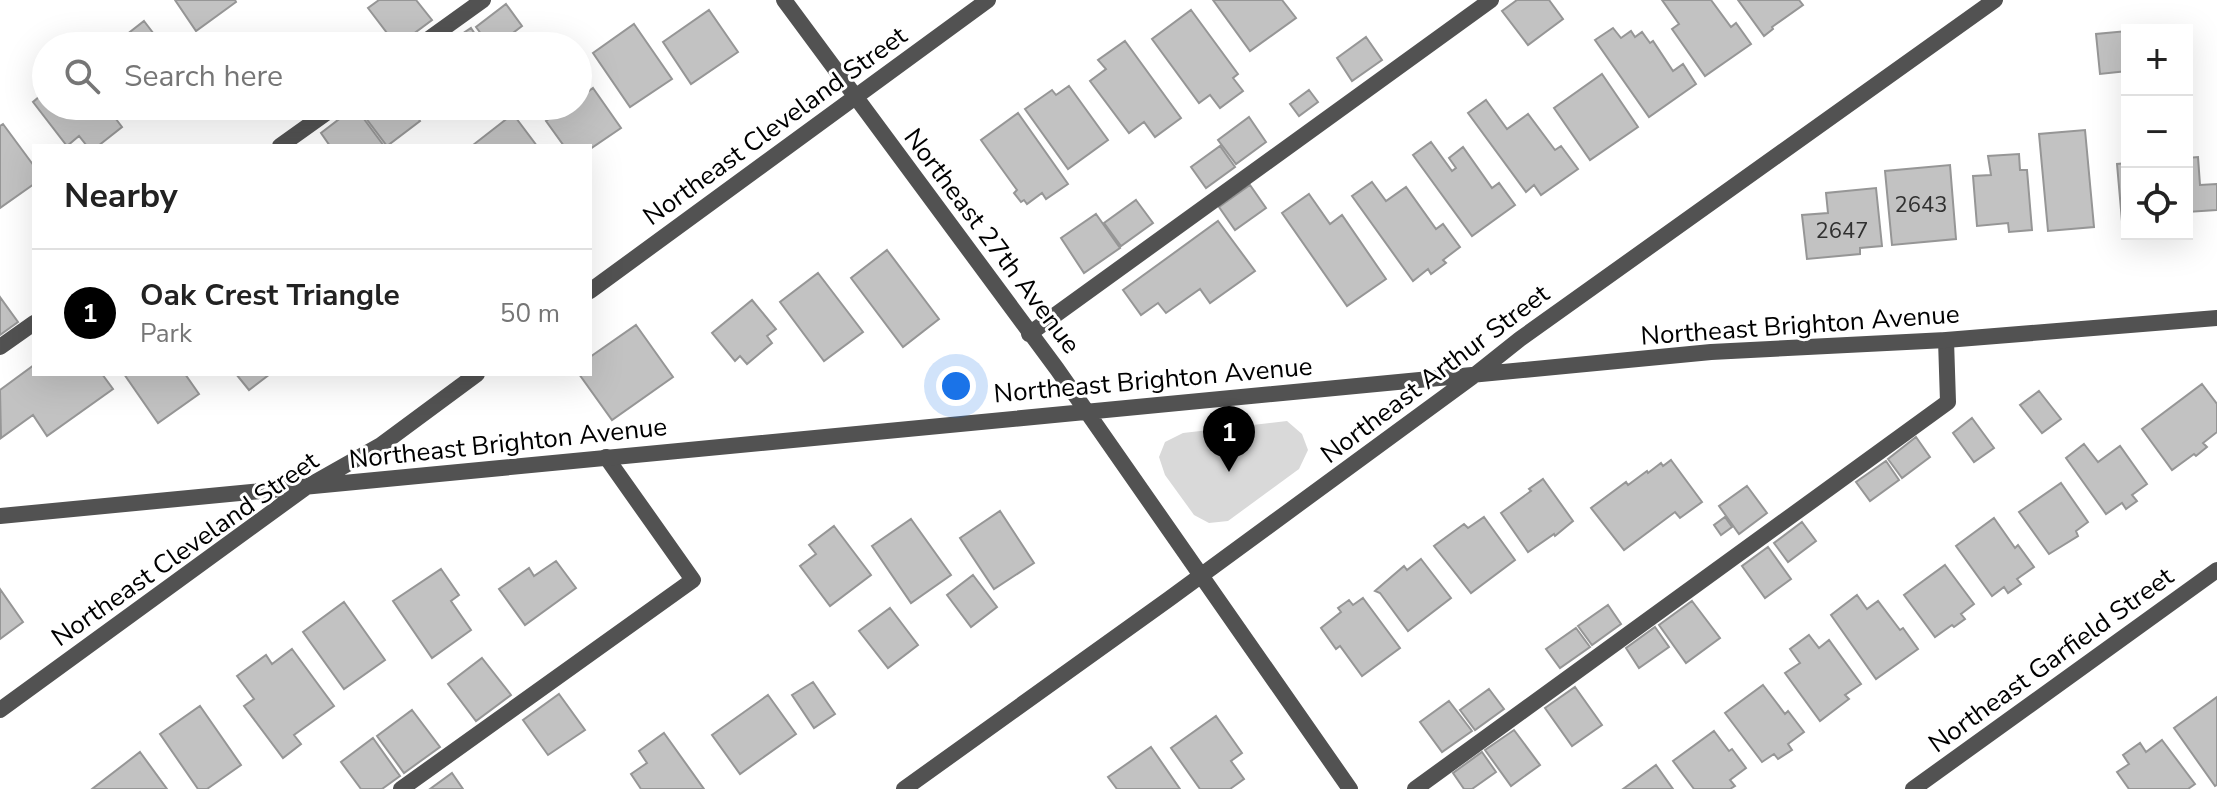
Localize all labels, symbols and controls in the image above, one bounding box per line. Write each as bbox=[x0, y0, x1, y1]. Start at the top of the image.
street label: Northeast Cleveland Street bbox=[636, 18, 915, 234]
map controls bbox=[2121, 24, 2193, 240]
button: + bbox=[2121, 24, 2193, 96]
search box bbox=[32, 32, 592, 120]
icon: search bbox=[60, 54, 104, 98]
text: Search here bbox=[124, 56, 283, 97]
button: − bbox=[2121, 96, 2193, 168]
street label: Northeast 27th Avenue bbox=[896, 121, 1088, 361]
button: locate bbox=[2121, 168, 2193, 240]
text: Nearby bbox=[64, 173, 178, 219]
house number: 2643 bbox=[1895, 190, 1947, 220]
house number: 2647 bbox=[1816, 216, 1868, 246]
text: Oak Crest Triangle bbox=[140, 275, 400, 316]
street label: Northeast Arthur Street bbox=[1314, 276, 1557, 472]
text: 1 bbox=[82, 296, 98, 331]
text: 50 m bbox=[500, 296, 560, 331]
street label: Northeast Brighton Avenue bbox=[1639, 296, 1961, 354]
text: Park bbox=[140, 316, 192, 351]
street label: Northeast Brighton Avenue bbox=[992, 349, 1314, 411]
your location bbox=[936, 366, 976, 406]
pin: 1 bbox=[1203, 406, 1255, 472]
street label: Northeast Brighton Avenue bbox=[347, 409, 669, 477]
street label: Northeast Cleveland Street bbox=[45, 443, 326, 655]
street label: Northeast Garfield Street bbox=[1922, 559, 2181, 761]

